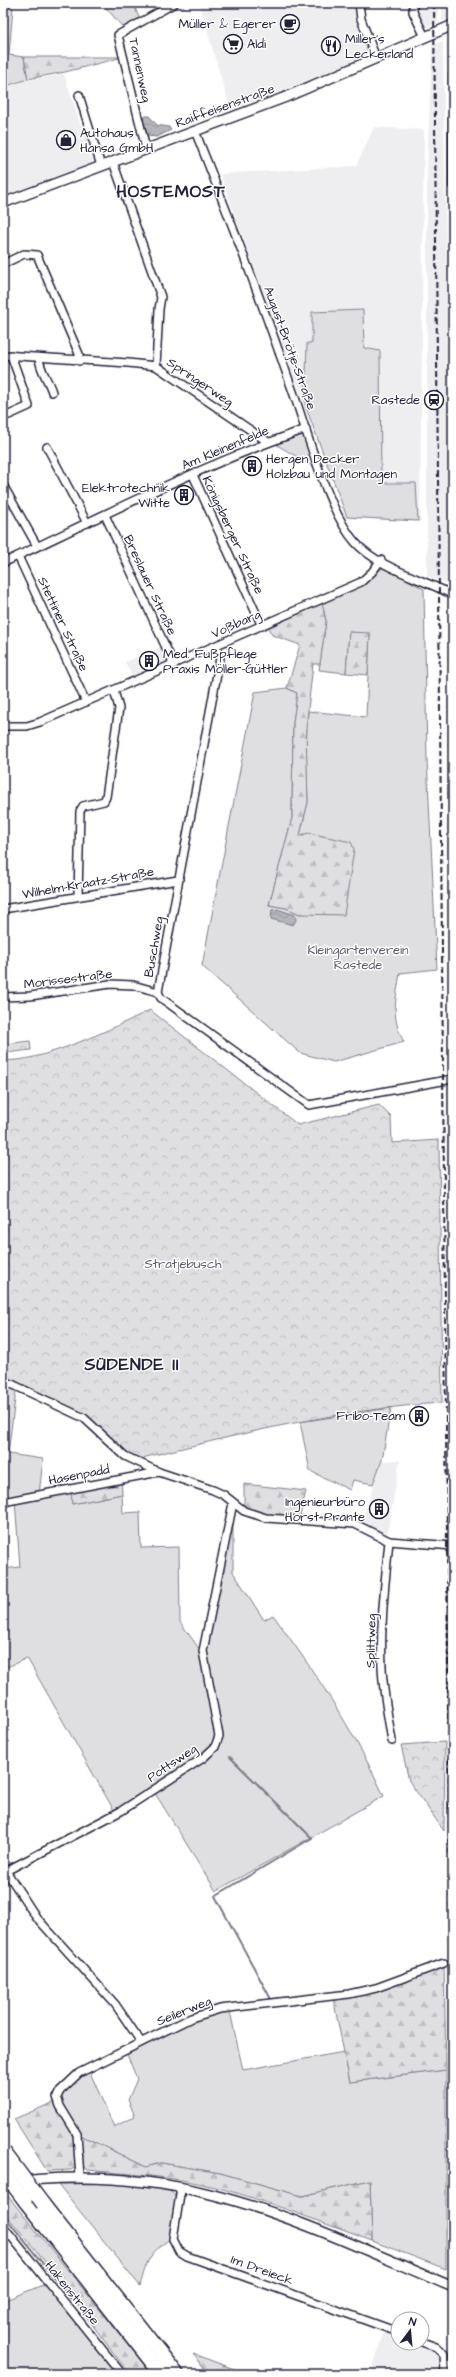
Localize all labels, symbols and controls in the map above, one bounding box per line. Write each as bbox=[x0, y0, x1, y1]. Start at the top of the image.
cafe icon: Müller & Egerer bbox=[279, 13, 301, 35]
place label: Müller & Egerer bbox=[178, 15, 276, 34]
place label: Miller's Leckerland bbox=[345, 30, 414, 63]
supermarket icon: Aldi bbox=[222, 33, 244, 55]
place label: Aldi bbox=[247, 35, 266, 53]
restaurant icon: Miller's Leckerland bbox=[320, 35, 342, 57]
street label: Tannenweg bbox=[123, 36, 156, 104]
street label: Raiffeisenstraße bbox=[173, 80, 277, 132]
place label: Autohaus Hansa GmbH bbox=[80, 124, 154, 157]
shop icon: Autohaus Hansa GmbH bbox=[55, 129, 77, 151]
district label: HOSTEMOST bbox=[116, 180, 226, 204]
street label: August-Brötje-Straße bbox=[258, 284, 321, 413]
street label: Springerweg bbox=[163, 353, 237, 412]
station icon: Rastede bbox=[423, 389, 445, 411]
place label: Rastede bbox=[372, 391, 420, 409]
street label: Am Kleinenfelde bbox=[179, 422, 271, 474]
place label: Hergen Decker Holzbau und Montagen bbox=[266, 450, 398, 484]
building icon: Hergen Decker Holzbau und Montagen bbox=[241, 455, 263, 477]
street label: Königsberger Straße bbox=[197, 473, 268, 597]
place label: Elektrotechnik Witte bbox=[82, 479, 170, 512]
building icon: Elektrotechnik Witte bbox=[173, 484, 195, 506]
street label: Breslauer Straße bbox=[119, 532, 181, 638]
street label: Stettiner Straße bbox=[33, 574, 93, 674]
street label: Voßbarg bbox=[208, 605, 264, 644]
place label: Med. Fußpflege Praxis Möller-Güttler bbox=[163, 645, 288, 678]
building icon: Med. Fußpflege Praxis Möller-Güttler bbox=[138, 650, 160, 672]
street label: Wilhelm-Kraatz-Straße bbox=[21, 863, 155, 903]
street label: Buschweg bbox=[140, 915, 169, 979]
park label: Kleingartenverein Rastede bbox=[307, 941, 409, 974]
street label: Morissestraße bbox=[23, 965, 113, 993]
park label: Stratjebusch bbox=[144, 1255, 222, 1273]
district label: SÜDENDE II bbox=[83, 1353, 180, 1377]
building icon: Fribo-Team bbox=[408, 1405, 430, 1427]
place label: Fribo-Team bbox=[336, 1407, 406, 1425]
street label: Hasenpadd bbox=[47, 1460, 111, 1490]
place label: Ingenieurbüro Horst Prante bbox=[285, 1493, 366, 1526]
building icon: Ingenieurbüro Horst Prante bbox=[368, 1498, 390, 1520]
street label: Splittweg bbox=[362, 1613, 381, 1668]
street label: Pottsweg bbox=[143, 1739, 201, 1787]
street label: Seilerweg bbox=[154, 1992, 215, 2031]
street label: Im Dreieck bbox=[228, 2250, 296, 2290]
street label: Hakenstraße bbox=[41, 2257, 103, 2329]
north arrow bbox=[390, 2311, 430, 2351]
text: N bbox=[407, 2314, 418, 2330]

